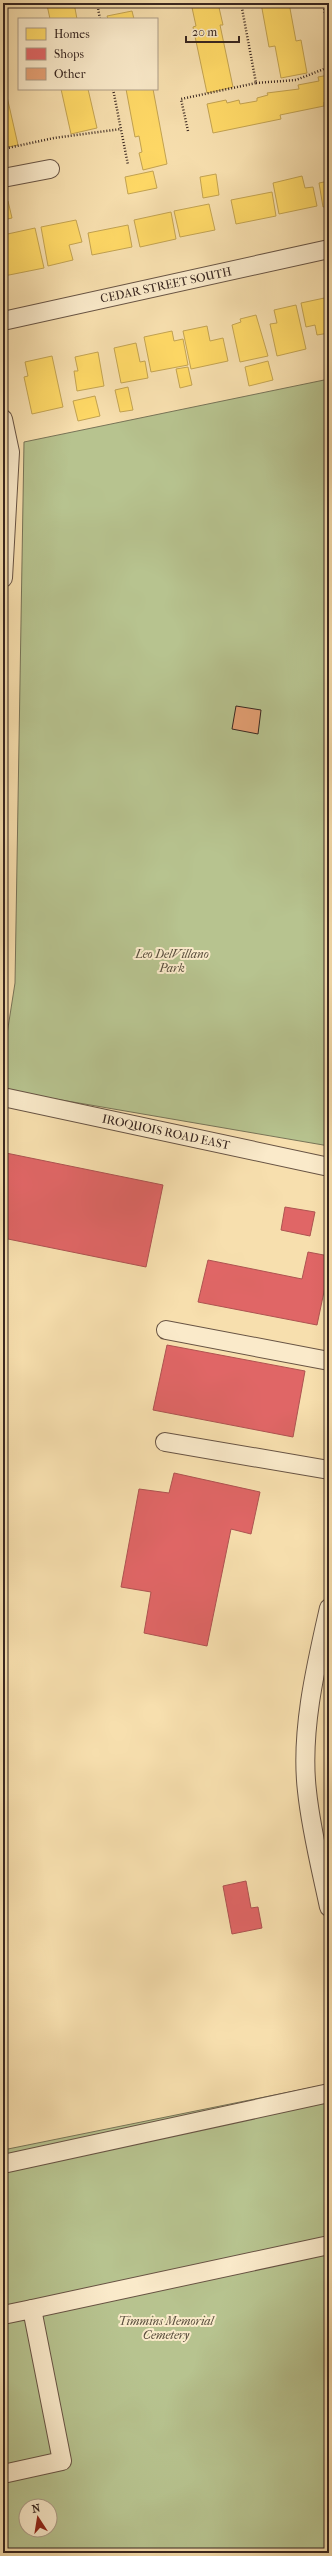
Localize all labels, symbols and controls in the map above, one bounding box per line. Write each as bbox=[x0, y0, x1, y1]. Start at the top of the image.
legend bbox=[18, 18, 158, 90]
scale bar bbox=[186, 18, 239, 44]
text: 20 m bbox=[192, 25, 217, 39]
text: Homes bbox=[54, 27, 90, 41]
text: Shops bbox=[54, 47, 84, 61]
text: Other bbox=[54, 67, 86, 81]
street label: CEDAR STREET SOUTH bbox=[99, 264, 233, 306]
park label: Leo DelVillano Park bbox=[134, 947, 209, 975]
street label: IROQUOIS ROAD EAST bbox=[101, 1112, 232, 1153]
park label: Timmins Memorial Cemetery bbox=[118, 2314, 216, 2342]
north arrow bbox=[18, 2498, 58, 2538]
text: N bbox=[31, 2501, 42, 2516]

